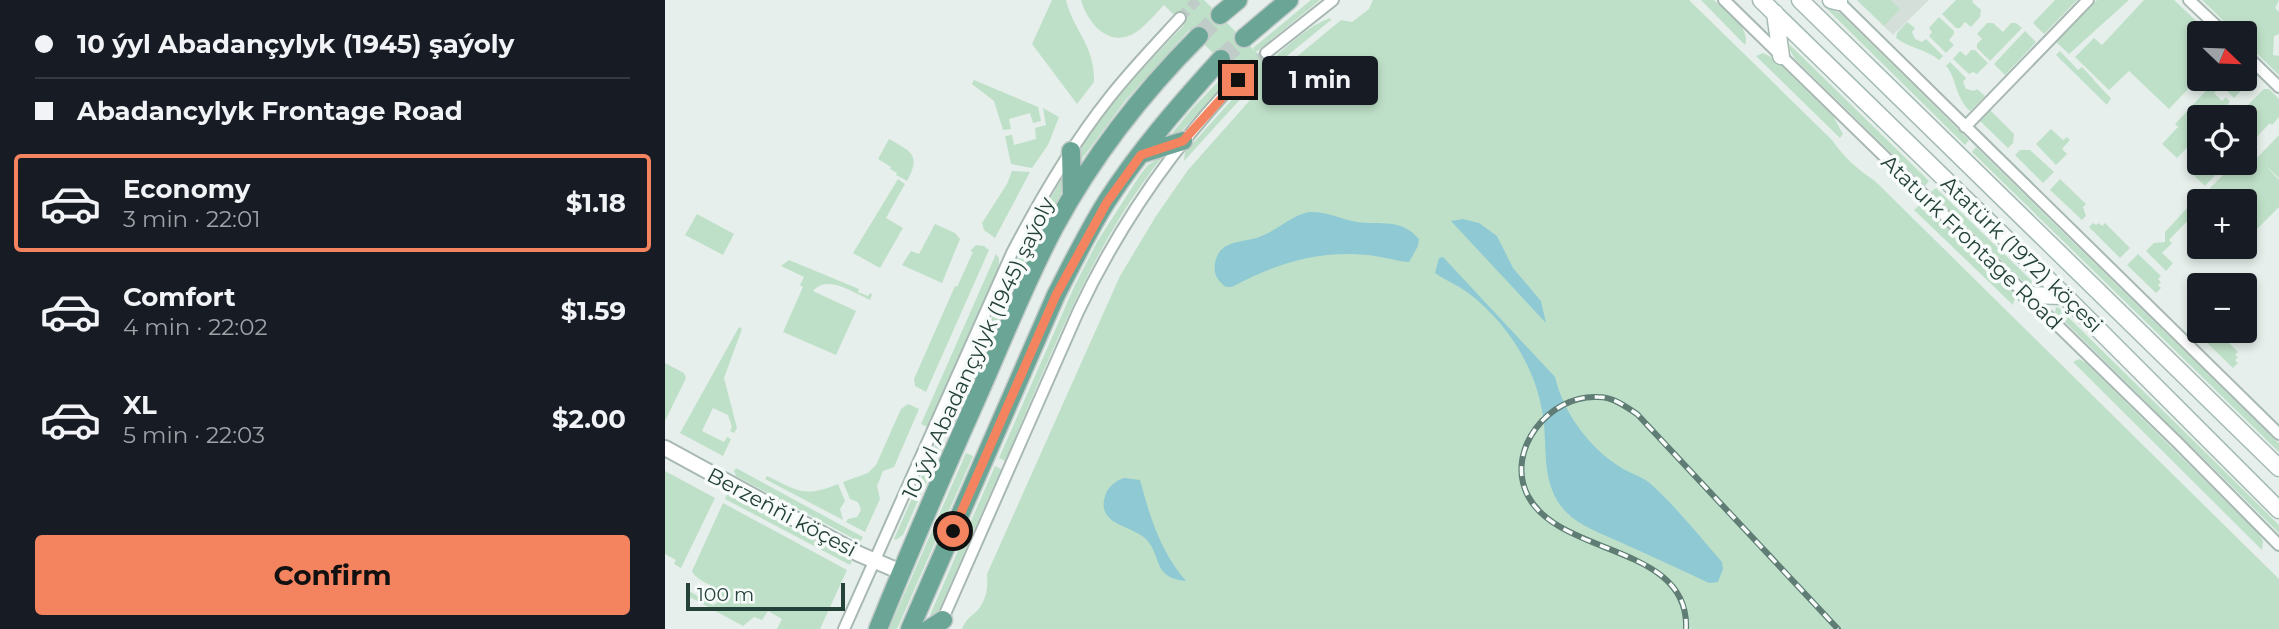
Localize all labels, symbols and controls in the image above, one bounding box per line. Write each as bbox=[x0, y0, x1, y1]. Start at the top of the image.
north arrow bbox=[2187, 21, 2257, 91]
map controls bbox=[2187, 21, 2257, 343]
text: 10 ýyl Abadançylyk (1945) şaýoly bbox=[77, 28, 514, 60]
callout: 1 min bbox=[1263, 56, 1378, 104]
route end bbox=[1222, 64, 1254, 96]
text: 1 min bbox=[1289, 66, 1351, 94]
text: Abadancylyk Frontage Road bbox=[77, 95, 463, 127]
button: locate bbox=[2187, 105, 2257, 175]
street label: Ataturk Frontage Road bbox=[1877, 149, 2067, 335]
street label: Atatürk (1972) köçesi bbox=[1936, 171, 2108, 337]
icon: car bbox=[39, 172, 102, 235]
text: Economy bbox=[123, 173, 250, 205]
text: $1.18 bbox=[566, 187, 626, 219]
button: + bbox=[2187, 189, 2257, 259]
street label: 10 ýyl Abadançylyk (1945) şaýoly bbox=[897, 192, 1059, 503]
text: 3 min · 22:01 bbox=[123, 205, 261, 233]
button: − bbox=[2187, 273, 2257, 343]
icon: car bbox=[39, 280, 102, 343]
text: Comfort bbox=[123, 281, 235, 313]
text: $1.59 bbox=[561, 295, 626, 327]
text: 4 min · 22:02 bbox=[123, 313, 268, 341]
icon: car bbox=[39, 388, 102, 451]
text: XL bbox=[123, 389, 157, 421]
text: $2.00 bbox=[552, 403, 626, 435]
text: 5 min · 22:03 bbox=[123, 421, 265, 449]
street label: Berzeňňi köçesi bbox=[703, 462, 861, 562]
route start bbox=[937, 515, 969, 547]
button: Confirm bbox=[35, 535, 630, 615]
scale bar bbox=[686, 580, 845, 612]
text: 100 m bbox=[697, 583, 754, 606]

